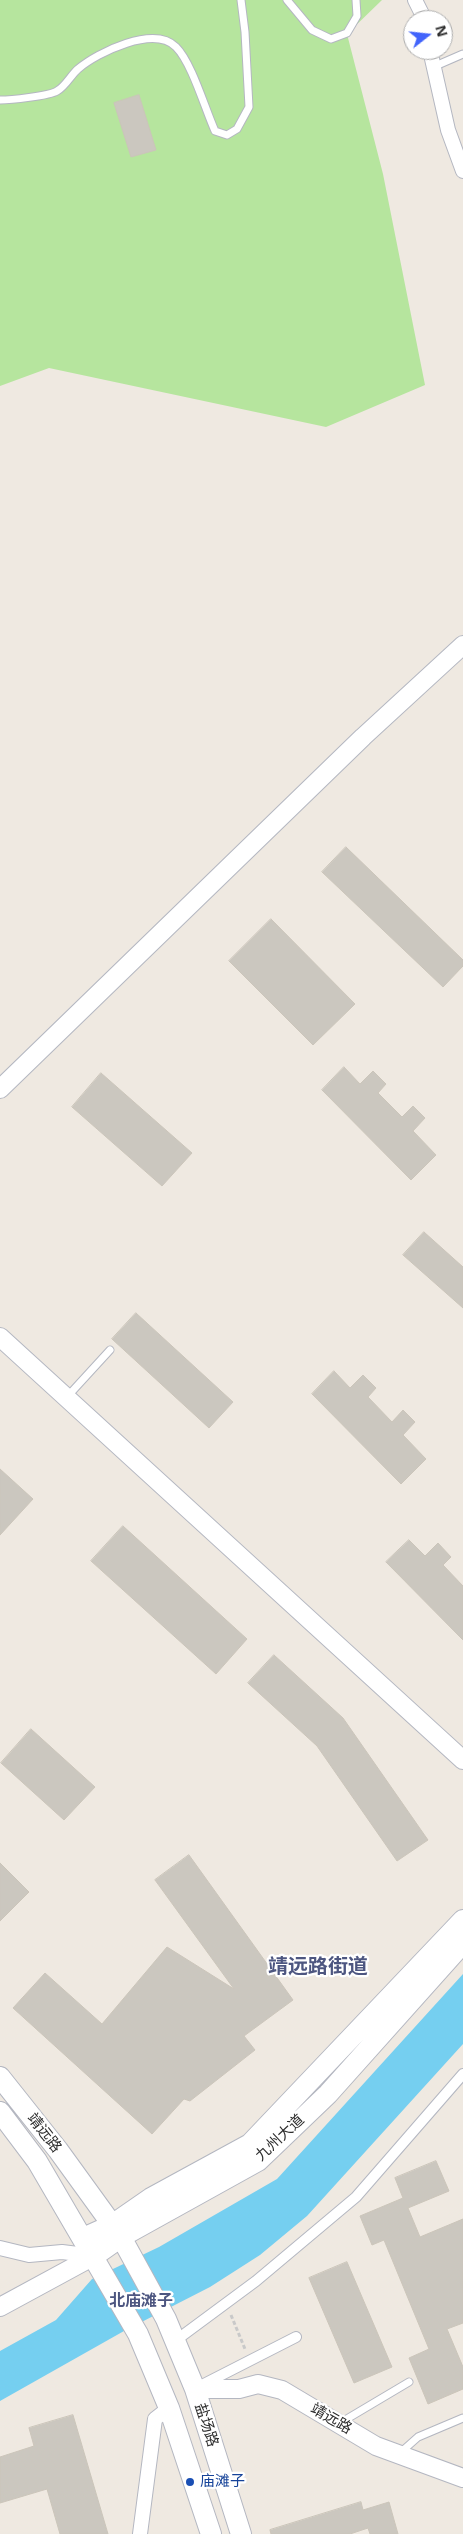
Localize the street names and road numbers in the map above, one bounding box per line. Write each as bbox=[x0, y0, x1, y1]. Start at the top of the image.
street label: 靖远路 bbox=[23, 2110, 65, 2156]
street label: 九州大道 bbox=[252, 2111, 308, 2165]
street label: 靖远路 bbox=[307, 2400, 355, 2438]
street label: 盐场路 bbox=[190, 2401, 222, 2449]

